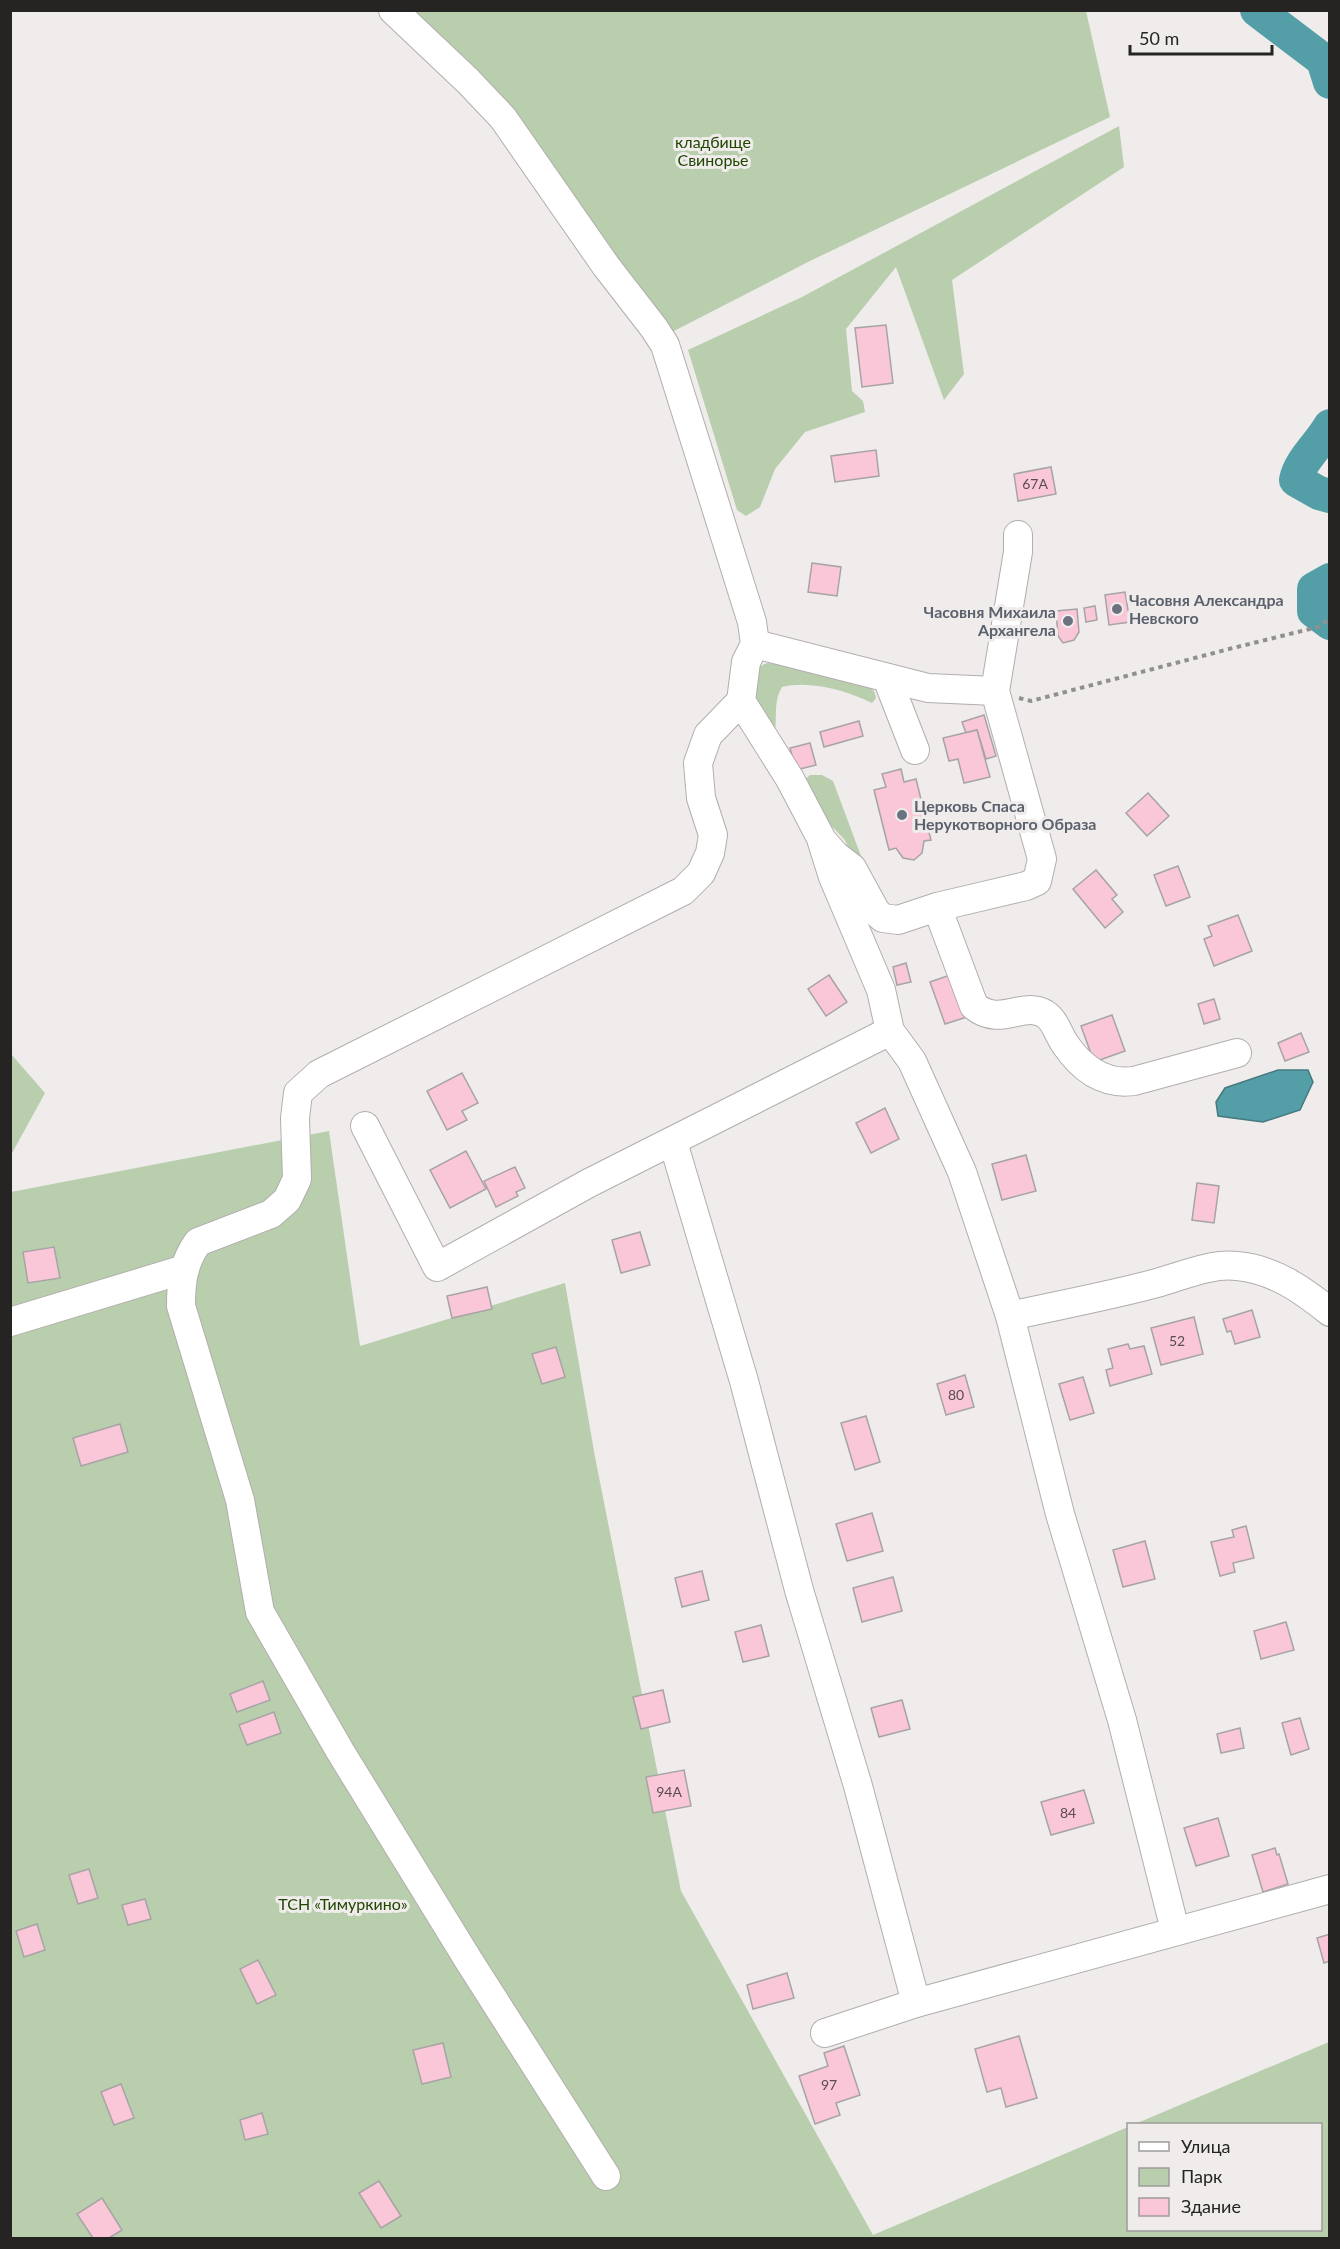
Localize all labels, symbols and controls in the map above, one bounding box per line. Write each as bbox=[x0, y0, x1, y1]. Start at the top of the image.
scale bar bbox=[1130, 18, 1272, 56]
text: 50 m bbox=[1139, 27, 1179, 49]
park label: кладбище Свинорье bbox=[675, 132, 751, 169]
house number: 67А bbox=[1022, 475, 1048, 492]
place label: Часовня Александра Невского bbox=[1129, 590, 1284, 627]
place label: Часовня Михаила Архангела bbox=[924, 602, 1056, 639]
marker: Часовня Александра Невского bbox=[1110, 602, 1124, 616]
marker: Часовня Михаила Архангела bbox=[1061, 614, 1075, 628]
place label: Церковь Спаса Нерукотворного Образа bbox=[914, 796, 1097, 833]
marker: Церковь Спаса Нерукотворного Образа bbox=[895, 808, 909, 822]
house number: 52 bbox=[1169, 1332, 1185, 1349]
house number: 80 bbox=[948, 1386, 964, 1403]
house number: 94А bbox=[656, 1783, 682, 1800]
house number: 84 bbox=[1060, 1804, 1076, 1821]
park label: ТСН «Тимуркино» bbox=[278, 1894, 408, 1913]
house number: 97 bbox=[821, 2076, 837, 2093]
legend bbox=[1127, 2123, 1322, 2231]
text: Улица bbox=[1181, 2135, 1231, 2157]
text: Парк bbox=[1181, 2165, 1223, 2187]
text: Здание bbox=[1181, 2195, 1241, 2217]

